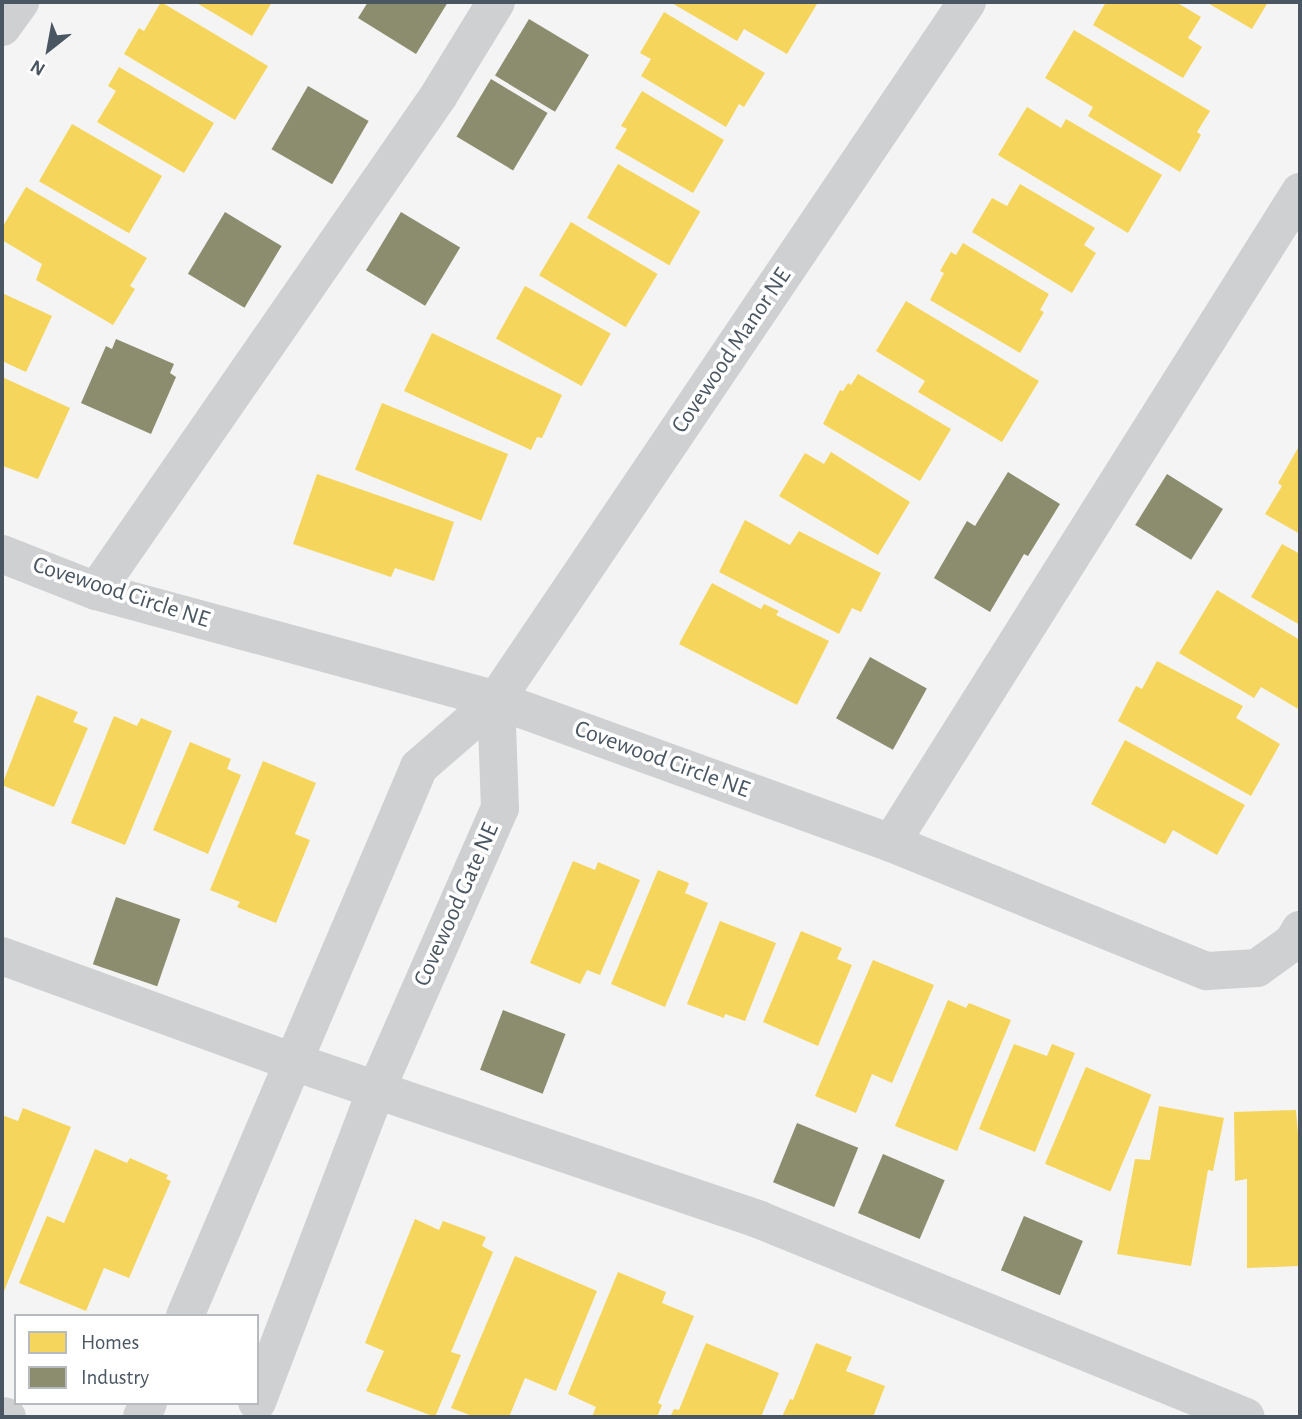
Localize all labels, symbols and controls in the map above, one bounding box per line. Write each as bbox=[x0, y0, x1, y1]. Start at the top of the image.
north arrow bbox=[14, 14, 84, 84]
text: N bbox=[27, 56, 48, 79]
street label: Covewood Manor NE bbox=[666, 263, 798, 439]
street label: Covewood Circle NE bbox=[29, 551, 213, 635]
street label: Covewood Circle NE bbox=[570, 715, 754, 805]
street label: Covewood Gate NE bbox=[408, 819, 506, 991]
legend bbox=[14, 1314, 259, 1405]
text: Homes bbox=[81, 1332, 139, 1353]
text: Industry bbox=[81, 1367, 149, 1388]

